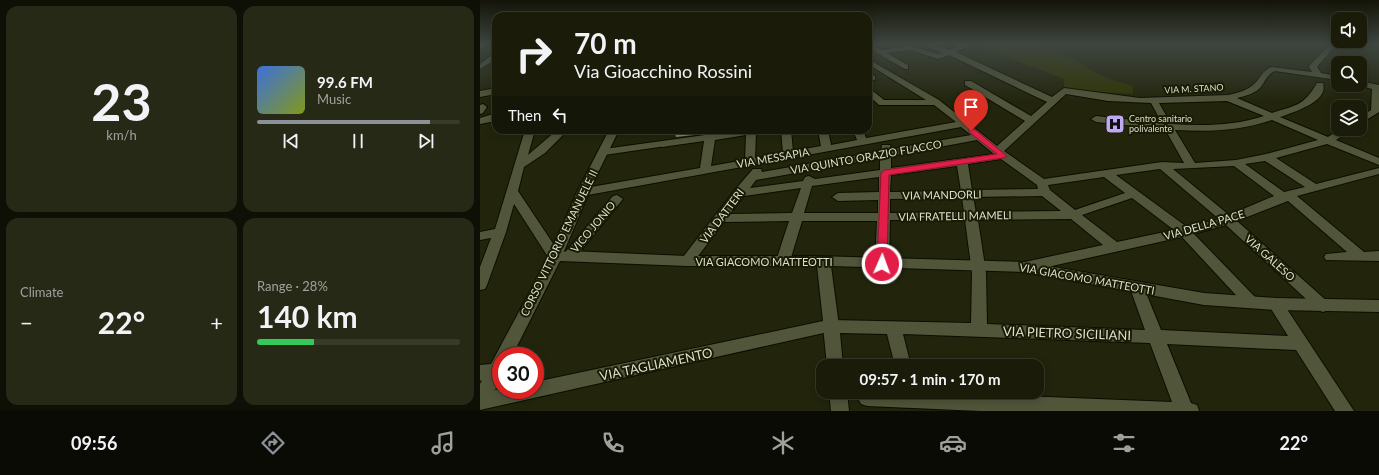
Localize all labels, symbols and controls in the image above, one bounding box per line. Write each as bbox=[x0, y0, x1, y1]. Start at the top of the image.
map controls bbox=[1331, 12, 1367, 136]
button: sound bbox=[1331, 12, 1367, 48]
text: 70 m bbox=[574, 26, 637, 60]
icon: right bbox=[508, 28, 560, 80]
button: search bbox=[1331, 56, 1367, 92]
text: Via Gioacchino Rossini bbox=[574, 60, 752, 82]
text: 23 bbox=[91, 70, 152, 132]
text: 99.6 FM bbox=[317, 73, 373, 91]
street label: VIA M. STANO bbox=[1164, 81, 1224, 96]
pin bbox=[954, 90, 988, 131]
text: Music bbox=[317, 91, 351, 107]
icon: arrive bbox=[960, 96, 982, 118]
button: layers bbox=[1331, 100, 1367, 136]
icon: left bbox=[549, 104, 571, 126]
text: Then bbox=[508, 106, 541, 124]
hospital icon: Centro sanitario polivalente bbox=[1104, 113, 1126, 135]
place label: Centro sanitario polivalente bbox=[1129, 113, 1192, 134]
text: km/h bbox=[106, 127, 137, 143]
icon: previous bbox=[280, 130, 302, 152]
icon: pause bbox=[347, 130, 369, 152]
icon: next bbox=[415, 130, 437, 152]
street label: VIA QUINTO ORAZIO FLACCO bbox=[789, 137, 943, 176]
street label: VIA MESSAPIA bbox=[736, 145, 811, 170]
street label: CORSO VITTORIO EMANUELE II bbox=[517, 167, 600, 318]
street label: VIA DATTERI bbox=[697, 186, 746, 245]
street label: VIA MANDORLI bbox=[902, 187, 982, 202]
street label: VICO JONIO bbox=[567, 198, 618, 255]
street label: VIA DELLA PACE bbox=[1162, 207, 1246, 242]
street label: VIA FRATELLI MAMELI bbox=[898, 208, 1012, 223]
street label: VIA GALESO bbox=[1243, 232, 1298, 284]
position arrow bbox=[861, 243, 903, 285]
street label: VIA GIACOMO MATTEOTTI bbox=[695, 255, 833, 268]
street label: VIA GIACOMO MATTEOTTI bbox=[1018, 260, 1156, 297]
text: Range · 28% bbox=[257, 278, 328, 294]
text: Climate bbox=[20, 284, 63, 300]
text: 140 km bbox=[257, 298, 358, 334]
text: 22° bbox=[98, 304, 145, 340]
text: − bbox=[20, 309, 33, 336]
text: + bbox=[210, 309, 223, 336]
street label: VIA PIETRO SICILIANI bbox=[1003, 323, 1131, 343]
street label: VIA TAGLIAMENTO bbox=[598, 344, 714, 384]
speed limit sign: 30 bbox=[492, 347, 544, 399]
text: 09:57 · 1 min · 170 m bbox=[860, 370, 1000, 388]
icon: directions bbox=[259, 429, 287, 457]
icon: music bbox=[429, 429, 457, 457]
icon: phone bbox=[599, 429, 627, 457]
icon: climate bbox=[769, 429, 797, 457]
icon: car bbox=[939, 429, 967, 457]
icon: filters bbox=[1110, 429, 1138, 457]
text: 09:56 bbox=[71, 432, 117, 454]
text: 22° bbox=[1280, 432, 1308, 454]

